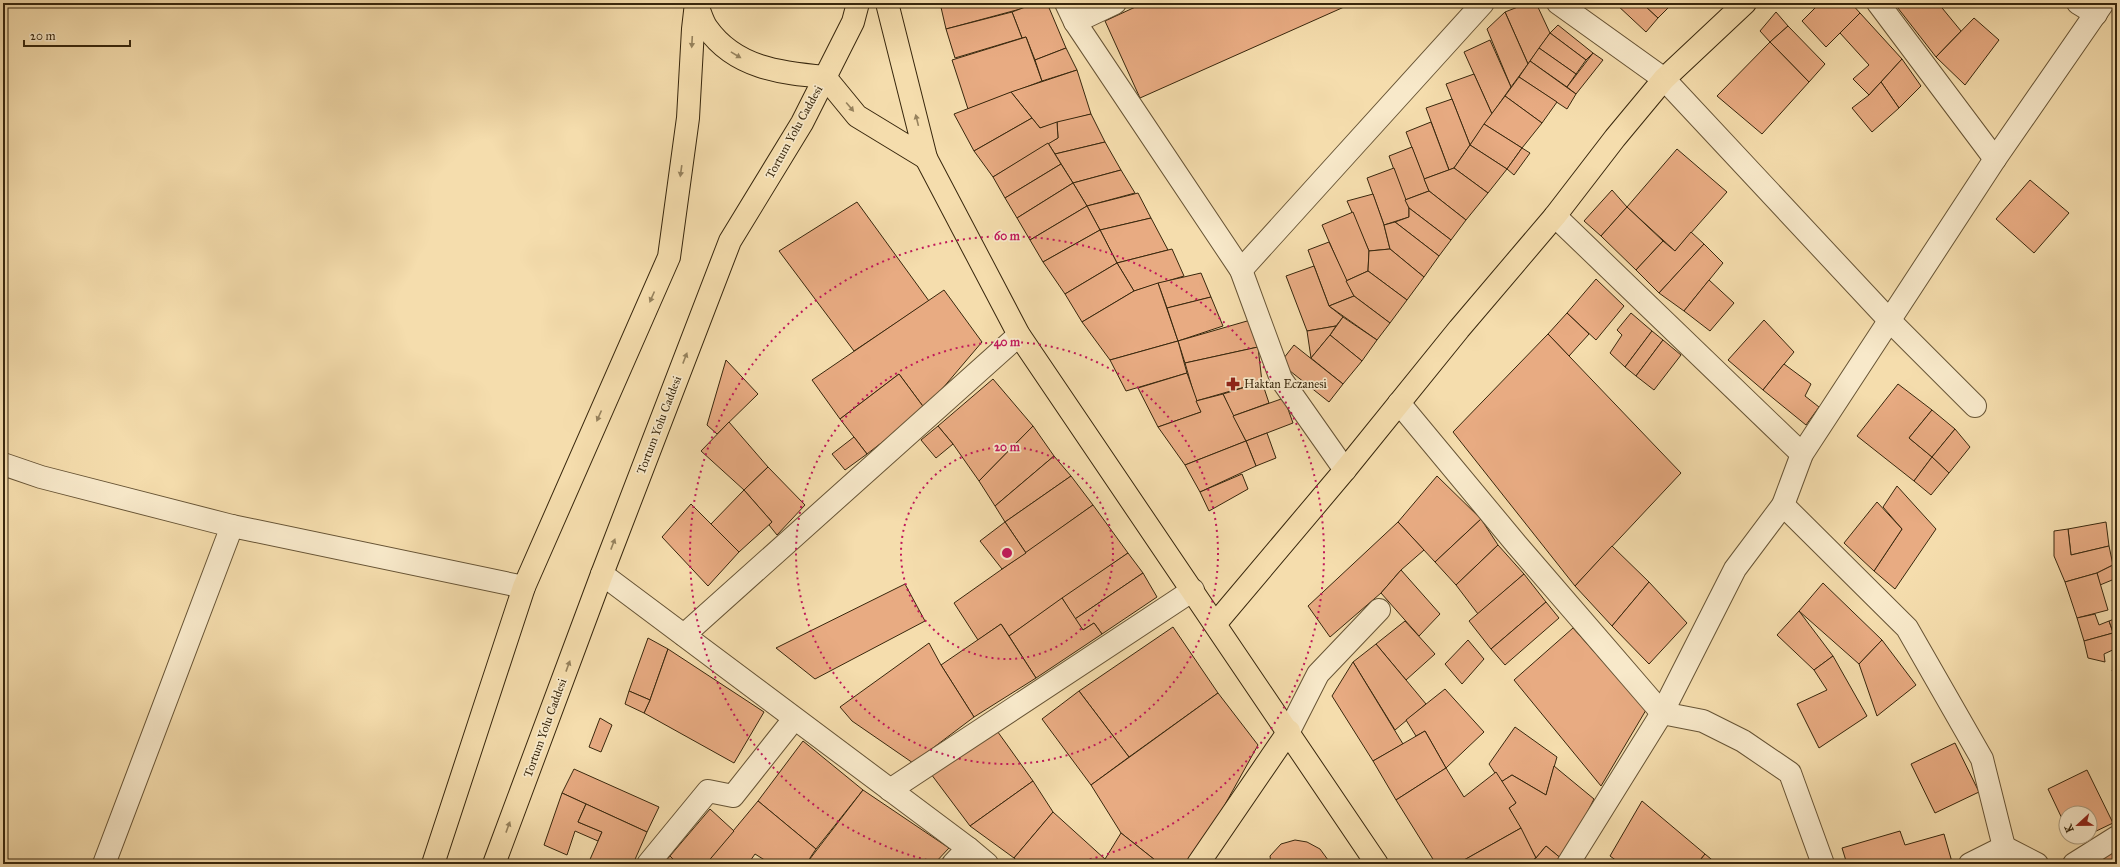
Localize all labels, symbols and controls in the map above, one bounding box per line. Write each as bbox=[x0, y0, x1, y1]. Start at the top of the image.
scale bar bbox=[24, 22, 130, 48]
text: 20 m bbox=[30, 29, 56, 43]
one-way arrow bbox=[688, 36, 695, 48]
one-way arrow bbox=[730, 52, 742, 59]
street label: Tortum Yolu Caddesi bbox=[763, 82, 826, 181]
one-way arrow bbox=[845, 102, 854, 113]
one-way arrow bbox=[913, 114, 919, 127]
one-way arrow bbox=[678, 165, 684, 177]
text: 60 m bbox=[994, 229, 1021, 243]
one-way arrow bbox=[648, 291, 654, 303]
text: 40 m bbox=[994, 335, 1021, 350]
one-way arrow bbox=[683, 351, 689, 363]
street label: Tortum Yolu Caddesi bbox=[634, 373, 684, 476]
pharmacy icon: Haktan Eczanesi bbox=[1225, 376, 1241, 392]
place label: Haktan Eczanesi bbox=[1244, 377, 1328, 391]
one-way arrow bbox=[596, 410, 602, 422]
text: 20 m bbox=[994, 440, 1021, 454]
one-way arrow bbox=[611, 538, 617, 550]
centre of rings bbox=[1000, 546, 1014, 560]
one-way arrow bbox=[565, 660, 571, 672]
street label: Tortum Yolu Caddesi bbox=[521, 676, 570, 779]
north arrow bbox=[2058, 805, 2098, 845]
one-way arrow bbox=[505, 821, 511, 833]
text: K bbox=[2061, 821, 2077, 835]

